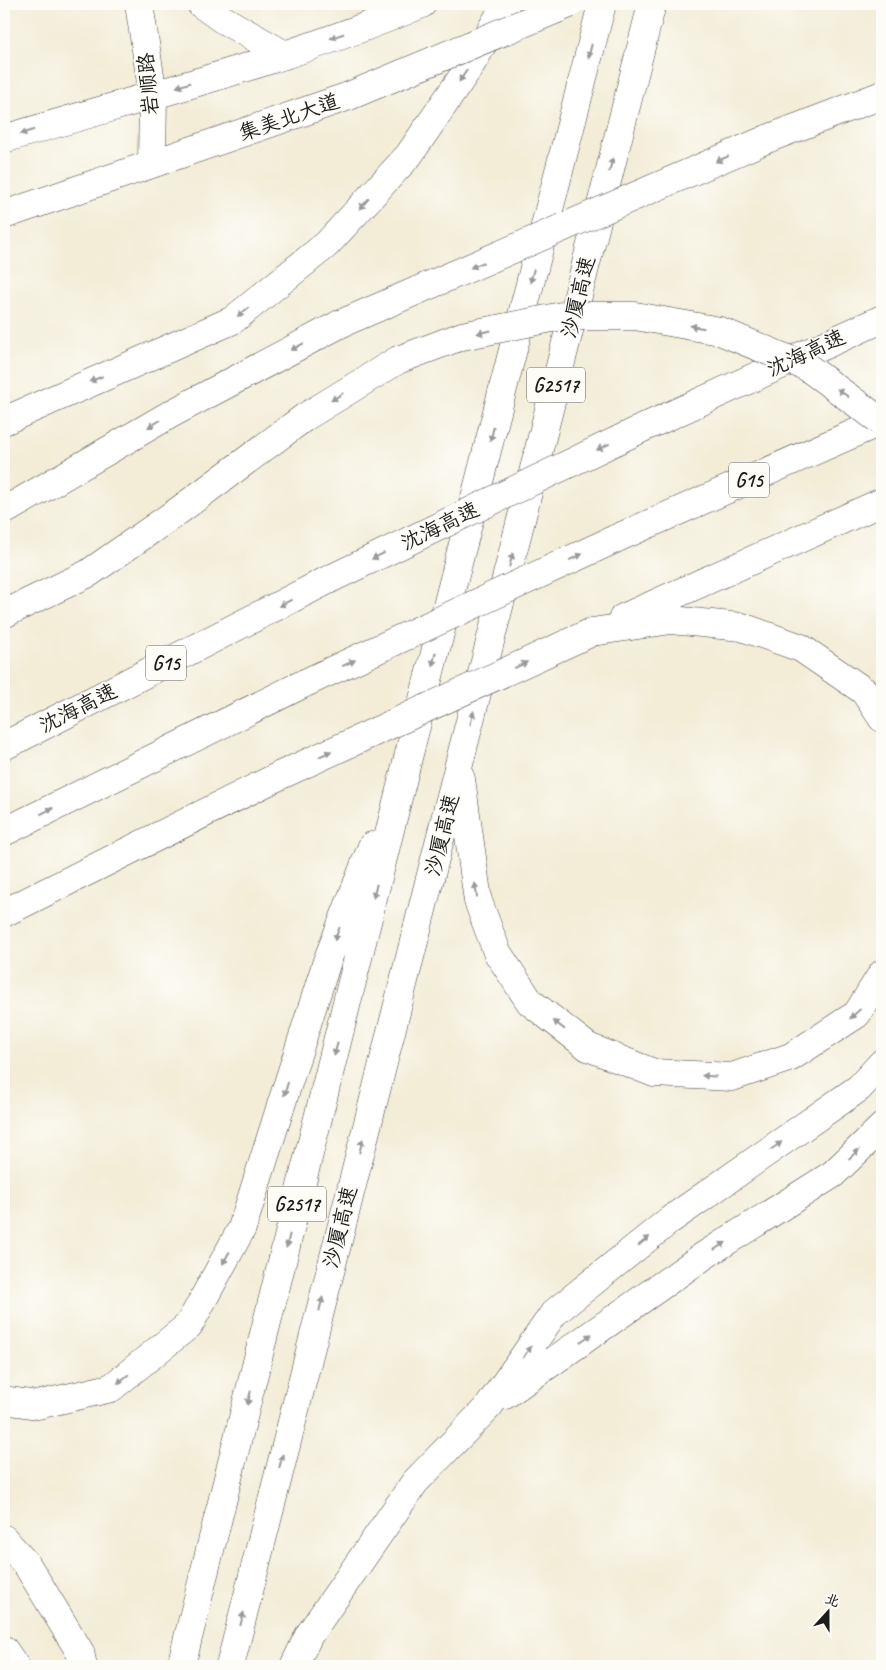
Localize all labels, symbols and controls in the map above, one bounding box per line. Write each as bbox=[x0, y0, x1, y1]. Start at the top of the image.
one-way arrow bbox=[330, 33, 345, 40]
one-way arrow bbox=[586, 43, 594, 59]
street label: 岩顺路 bbox=[132, 51, 164, 117]
one-way arrow bbox=[458, 69, 468, 83]
one-way arrow bbox=[175, 82, 190, 90]
street label: 集美北大道 bbox=[235, 88, 343, 146]
one-way arrow bbox=[19, 128, 34, 136]
one-way arrow bbox=[715, 155, 729, 163]
one-way arrow bbox=[607, 158, 615, 173]
one-way arrow bbox=[358, 198, 370, 210]
street label: 沙厦高速 bbox=[555, 253, 601, 341]
one-way arrow bbox=[470, 262, 484, 270]
one-way arrow bbox=[528, 269, 536, 284]
one-way arrow bbox=[237, 306, 250, 317]
one-way arrow bbox=[688, 322, 704, 330]
street label: 沈海高速 bbox=[762, 323, 850, 383]
one-way arrow bbox=[476, 328, 492, 336]
one-way arrow bbox=[290, 343, 304, 351]
road number: G2517 bbox=[527, 368, 585, 402]
one-way arrow bbox=[89, 376, 103, 384]
one-way arrow bbox=[837, 388, 850, 399]
one-way arrow bbox=[331, 393, 344, 402]
one-way arrow bbox=[147, 419, 160, 428]
one-way arrow bbox=[487, 426, 495, 441]
one-way arrow bbox=[596, 443, 610, 451]
road number: G15 bbox=[729, 462, 769, 498]
street label: 沈海高速 bbox=[397, 496, 483, 556]
one-way arrow bbox=[371, 552, 385, 560]
one-way arrow bbox=[507, 553, 515, 568]
one-way arrow bbox=[569, 553, 583, 561]
one-way arrow bbox=[278, 599, 292, 607]
road number: G15 bbox=[146, 646, 186, 680]
one-way arrow bbox=[430, 651, 438, 666]
one-way arrow bbox=[342, 658, 357, 667]
one-way arrow bbox=[514, 661, 528, 669]
street label: 沈海高速 bbox=[35, 677, 121, 739]
one-way arrow bbox=[468, 711, 476, 726]
one-way arrow bbox=[318, 750, 332, 758]
street label: 沙厦高速 bbox=[419, 791, 465, 879]
one-way arrow bbox=[40, 807, 55, 815]
one-way arrow bbox=[472, 882, 480, 898]
one-way arrow bbox=[371, 884, 379, 899]
one-way arrow bbox=[333, 927, 341, 942]
one-way arrow bbox=[849, 1008, 861, 1020]
one-way arrow bbox=[553, 1019, 566, 1030]
one-way arrow bbox=[332, 1041, 340, 1056]
one-way arrow bbox=[701, 1071, 717, 1079]
one-way arrow bbox=[282, 1081, 290, 1096]
one-way arrow bbox=[357, 1139, 365, 1154]
one-way arrow bbox=[769, 1141, 783, 1151]
one-way arrow bbox=[847, 1148, 859, 1160]
street label: 沙厦高速 bbox=[317, 1183, 363, 1271]
road number: G2517 bbox=[268, 1186, 326, 1222]
one-way arrow bbox=[284, 1233, 292, 1248]
one-way arrow bbox=[637, 1236, 650, 1247]
one-way arrow bbox=[713, 1241, 726, 1250]
one-way arrow bbox=[222, 1251, 231, 1264]
one-way arrow bbox=[317, 1296, 325, 1311]
one-way arrow bbox=[579, 1333, 593, 1343]
one-way arrow bbox=[522, 1345, 532, 1359]
one-way arrow bbox=[117, 1373, 130, 1384]
one-way arrow bbox=[244, 1391, 252, 1406]
one-way arrow bbox=[277, 1454, 285, 1469]
north arrow bbox=[804, 1588, 854, 1638]
text: 北 bbox=[823, 1590, 842, 1611]
one-way arrow bbox=[238, 1611, 246, 1626]

